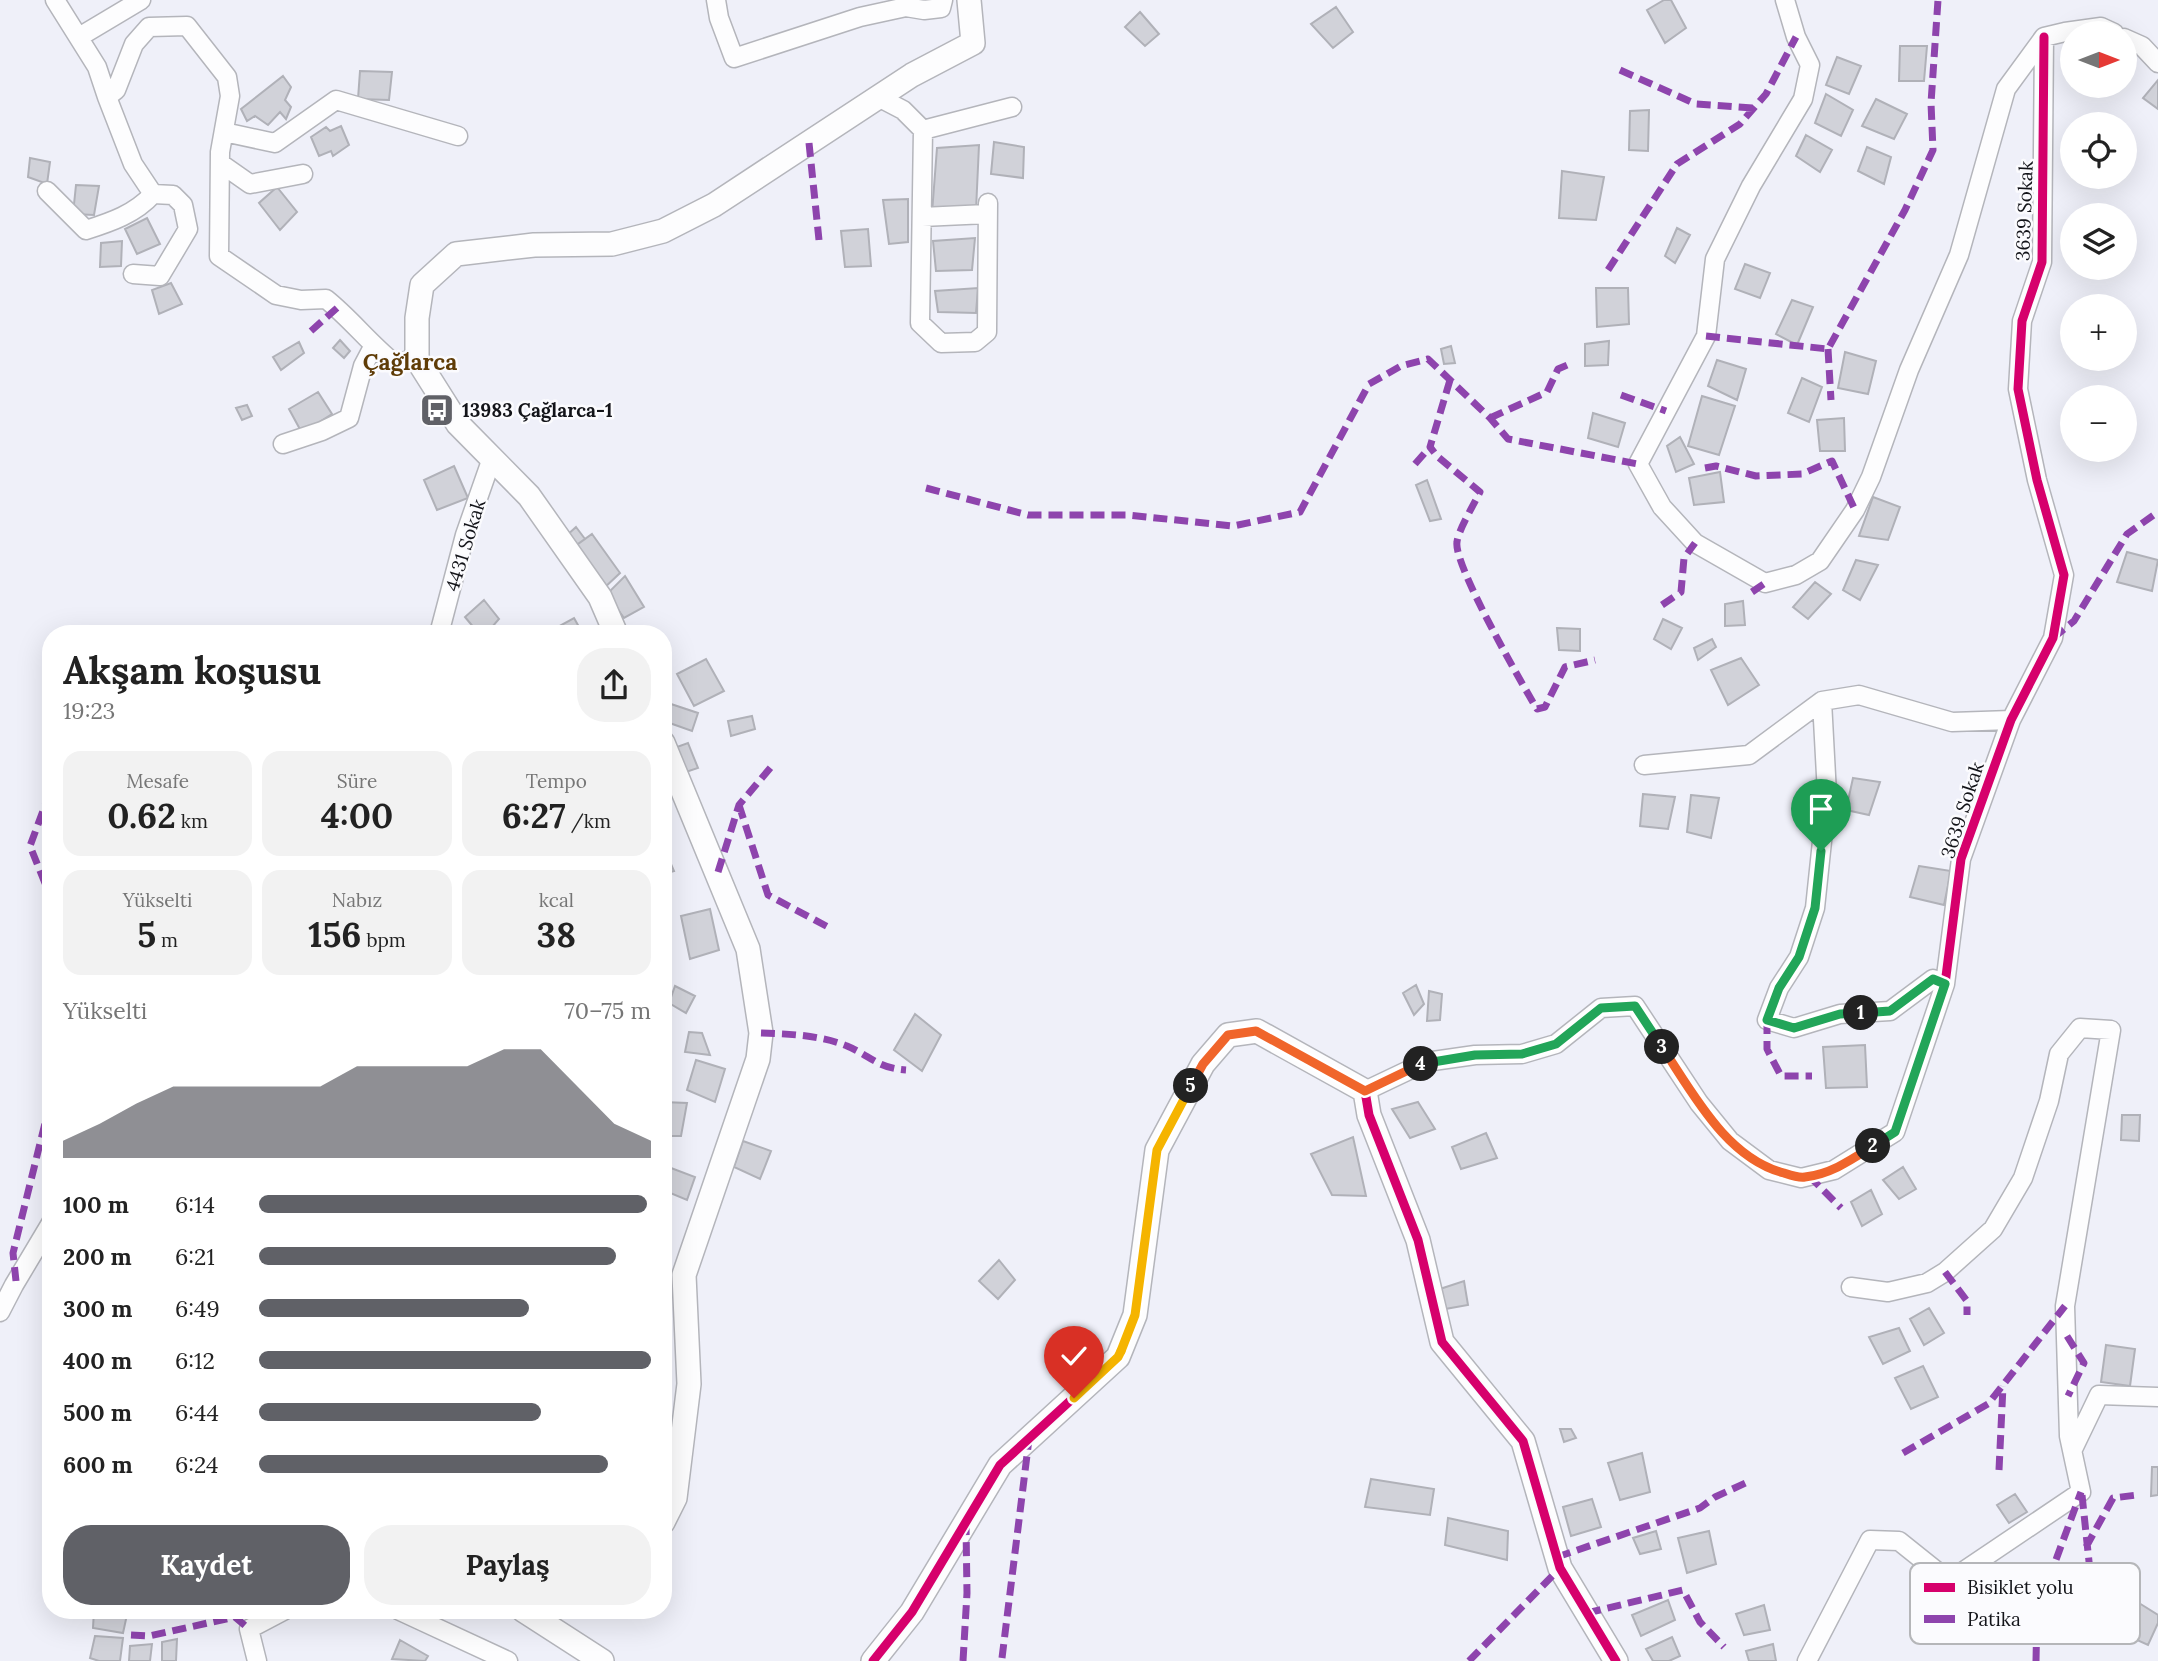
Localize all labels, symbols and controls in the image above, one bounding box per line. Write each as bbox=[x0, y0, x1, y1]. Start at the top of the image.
north arrow bbox=[2060, 21, 2137, 98]
map controls bbox=[2060, 21, 2137, 462]
button: locate bbox=[2060, 112, 2137, 189]
street label: 3639 Sokak bbox=[2010, 160, 2038, 262]
button: layers bbox=[2060, 203, 2137, 280]
button: + bbox=[2060, 294, 2137, 371]
district label: Çağlarca bbox=[363, 347, 457, 377]
button: − bbox=[2060, 385, 2137, 462]
bus stop icon: 13983 Çağlarca-1 bbox=[418, 391, 456, 429]
place label: 13983 Çağlarca-1 bbox=[462, 398, 613, 422]
street label: 4431 Sokak bbox=[440, 495, 491, 594]
text: Akşam koşusu bbox=[63, 646, 321, 694]
button: share bbox=[577, 648, 651, 722]
text: 19:23 bbox=[63, 696, 115, 725]
street label: 3639 Sokak bbox=[1935, 758, 1989, 861]
text: Mesafe bbox=[126, 769, 189, 793]
text: Süre bbox=[337, 769, 377, 793]
text: Tempo bbox=[526, 769, 587, 793]
pin bbox=[1791, 779, 1851, 851]
icon: arrive bbox=[1802, 790, 1840, 828]
text: 0.62 bbox=[107, 793, 176, 838]
text: 4:00 bbox=[321, 793, 393, 838]
text: 6:27 bbox=[502, 793, 566, 838]
text: km bbox=[176, 809, 208, 833]
text: /km bbox=[566, 809, 611, 833]
text: Yükselti bbox=[123, 888, 192, 912]
text: Nabız bbox=[332, 888, 382, 912]
text: kcal bbox=[539, 888, 574, 912]
text: 5 bbox=[137, 912, 156, 957]
text: 156 bbox=[308, 912, 361, 957]
text: 38 bbox=[537, 912, 576, 957]
text: m bbox=[156, 928, 178, 952]
text: bpm bbox=[361, 928, 406, 952]
text: Yükselti bbox=[63, 996, 147, 1025]
text: 70–75 m bbox=[564, 996, 651, 1025]
pin: 1 bbox=[1843, 996, 1878, 1030]
text: 1 bbox=[1857, 1000, 1864, 1024]
pin: 3 bbox=[1644, 1030, 1680, 1064]
text: 3 bbox=[1656, 1034, 1667, 1058]
pin: 4 bbox=[1404, 1046, 1438, 1082]
text: 4 bbox=[1415, 1051, 1426, 1075]
pin: 5 bbox=[1174, 1068, 1208, 1104]
text: 5 bbox=[1185, 1073, 1196, 1097]
pin: 2 bbox=[1856, 1128, 1890, 1164]
text: 2 bbox=[1867, 1133, 1878, 1157]
text: 100 m bbox=[63, 1190, 129, 1219]
text: 6:14 bbox=[175, 1190, 215, 1219]
text: 200 m bbox=[63, 1242, 132, 1271]
text: 6:21 bbox=[175, 1242, 215, 1271]
text: 300 m bbox=[63, 1294, 132, 1323]
text: 6:49 bbox=[175, 1294, 220, 1323]
pin bbox=[1044, 1326, 1104, 1398]
icon: check bbox=[1055, 1337, 1093, 1375]
text: 400 m bbox=[63, 1346, 132, 1375]
text: 6:12 bbox=[175, 1346, 215, 1375]
text: 500 m bbox=[63, 1398, 132, 1427]
text: 6:44 bbox=[175, 1398, 219, 1427]
text: 600 m bbox=[63, 1450, 133, 1479]
text: 6:24 bbox=[175, 1450, 218, 1479]
button: Kaydet bbox=[63, 1525, 350, 1605]
button: Paylaş bbox=[364, 1525, 651, 1605]
legend bbox=[1910, 1563, 2140, 1644]
text: Bisiklet yolu bbox=[1967, 1575, 2074, 1599]
text: Patika bbox=[1967, 1607, 2021, 1631]

